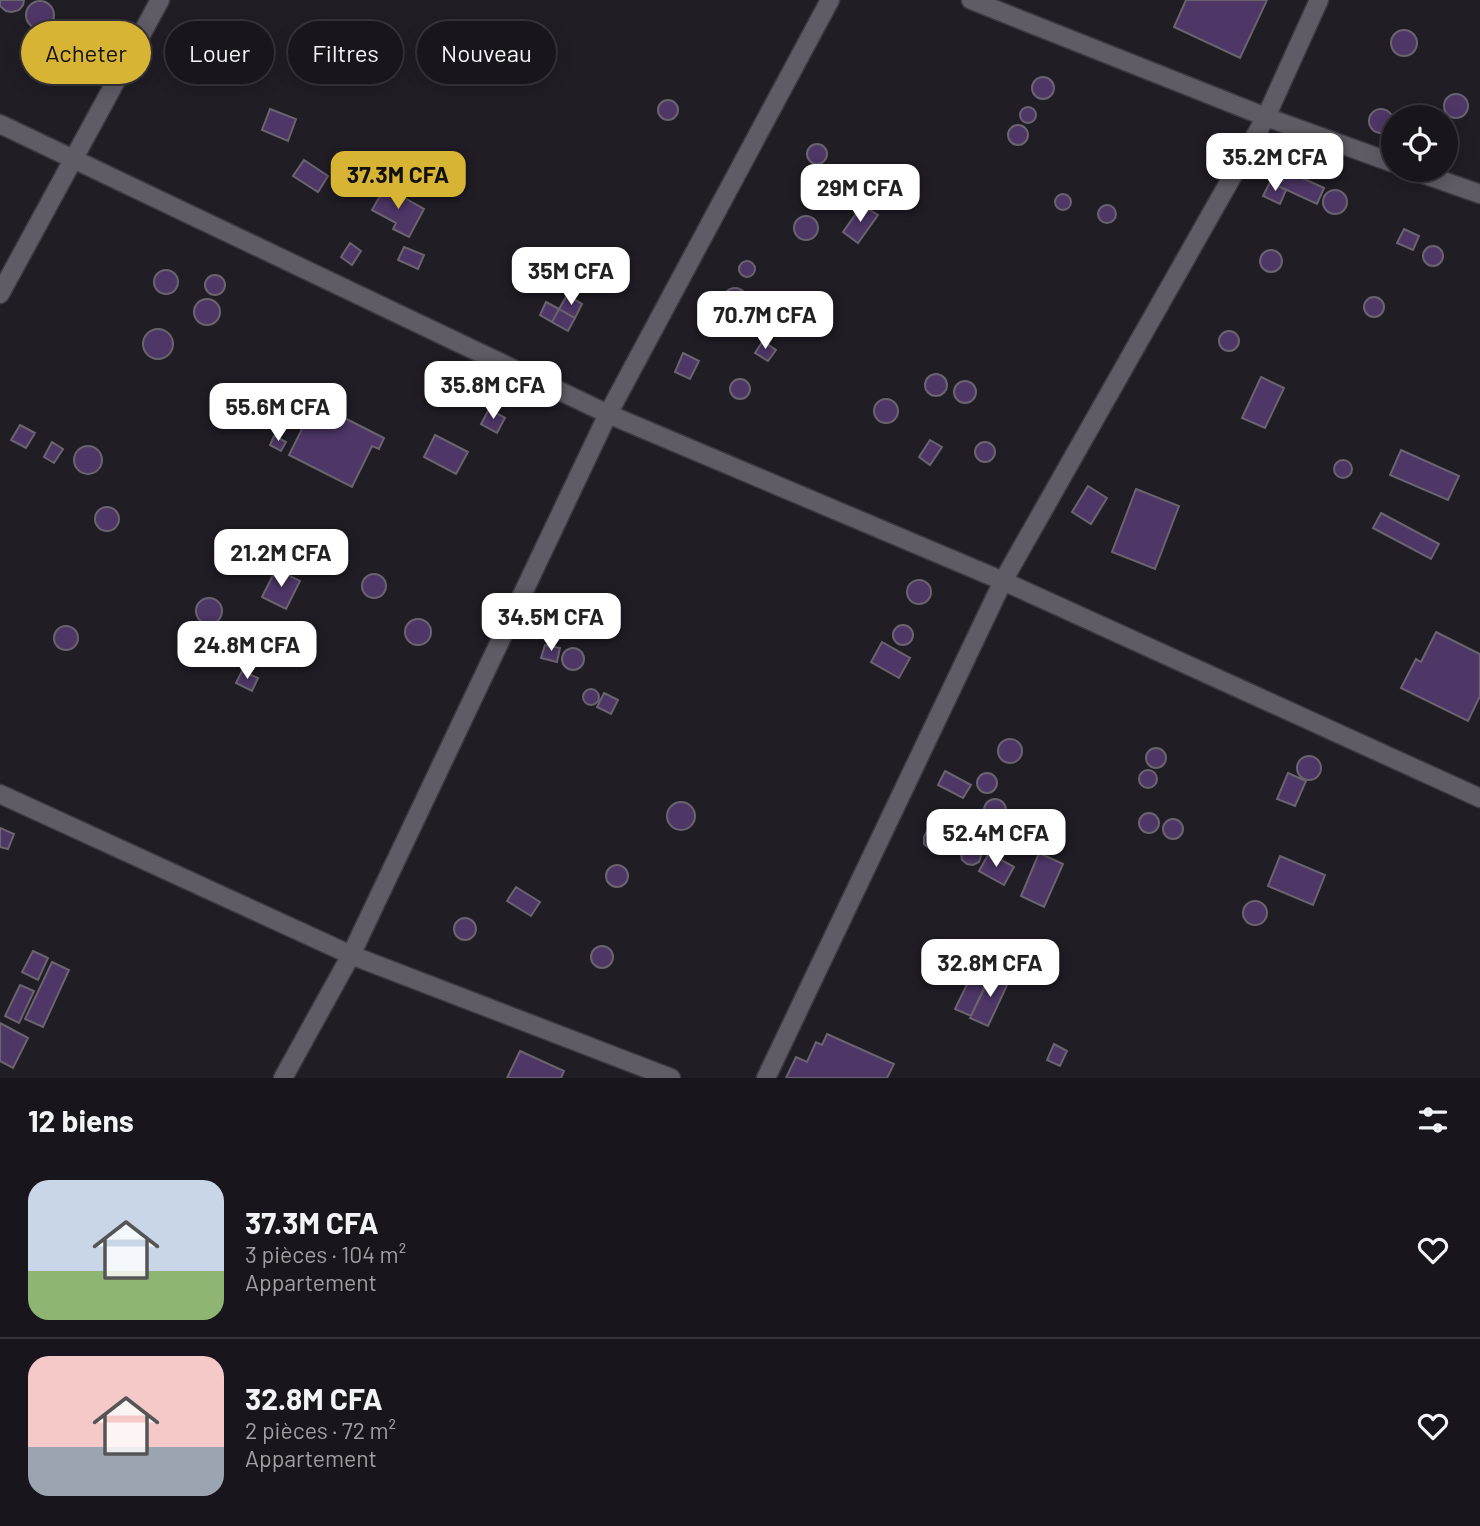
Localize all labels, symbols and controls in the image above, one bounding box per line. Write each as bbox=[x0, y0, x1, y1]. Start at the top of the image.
chip: Acheter bbox=[21, 21, 151, 84]
chip: Louer bbox=[165, 21, 274, 84]
chip: Filtres bbox=[288, 21, 403, 84]
chip: Nouveau bbox=[417, 21, 556, 84]
map controls bbox=[1381, 105, 1458, 182]
button: locate bbox=[1381, 105, 1458, 182]
pin: 35.2M CFA bbox=[1195, 134, 1355, 193]
text: 35.2M CFA bbox=[1222, 142, 1328, 170]
pin: 37.3M CFA bbox=[318, 152, 478, 211]
text: 37.3M CFA bbox=[347, 160, 449, 188]
pin: 29M CFA bbox=[795, 164, 925, 224]
text: 29M CFA bbox=[817, 173, 903, 201]
pin: 35M CFA bbox=[506, 247, 636, 307]
text: 35M CFA bbox=[528, 256, 614, 284]
pin: 70.7M CFA bbox=[685, 292, 845, 351]
text: 70.7M CFA bbox=[713, 300, 817, 328]
pin: 35.8M CFA bbox=[413, 362, 573, 421]
text: 35.8M CFA bbox=[440, 370, 546, 398]
pin: 55.6M CFA bbox=[198, 384, 358, 443]
text: 55.6M CFA bbox=[226, 392, 330, 420]
pin: 21.2M CFA bbox=[201, 530, 361, 589]
text: 21.2M CFA bbox=[230, 538, 332, 566]
pin: 34.5M CFA bbox=[471, 594, 631, 653]
text: 34.5M CFA bbox=[498, 602, 604, 630]
pin: 24.8M CFA bbox=[167, 622, 327, 681]
text: 24.8M CFA bbox=[194, 630, 301, 658]
pin: 52.4M CFA bbox=[916, 810, 1076, 869]
text: 52.4M CFA bbox=[943, 818, 1049, 846]
pin: 32.8M CFA bbox=[910, 940, 1070, 999]
text: 32.8M CFA bbox=[937, 948, 1043, 976]
icon: filters bbox=[1414, 1101, 1452, 1139]
text: 12 biens bbox=[28, 1102, 134, 1138]
text: 37.3M CFA bbox=[245, 1204, 379, 1240]
icon: home bbox=[84, 1208, 168, 1292]
icon: heart bbox=[1414, 1231, 1452, 1269]
text: 3 pièces · 104 m² bbox=[245, 1240, 406, 1268]
text: Appartement bbox=[245, 1268, 377, 1296]
text: 32.8M CFA bbox=[245, 1380, 383, 1416]
icon: home bbox=[84, 1384, 168, 1468]
icon: heart bbox=[1414, 1407, 1452, 1445]
text: 2 pièces · 72 m² bbox=[245, 1416, 396, 1444]
text: Appartement bbox=[245, 1444, 377, 1472]

